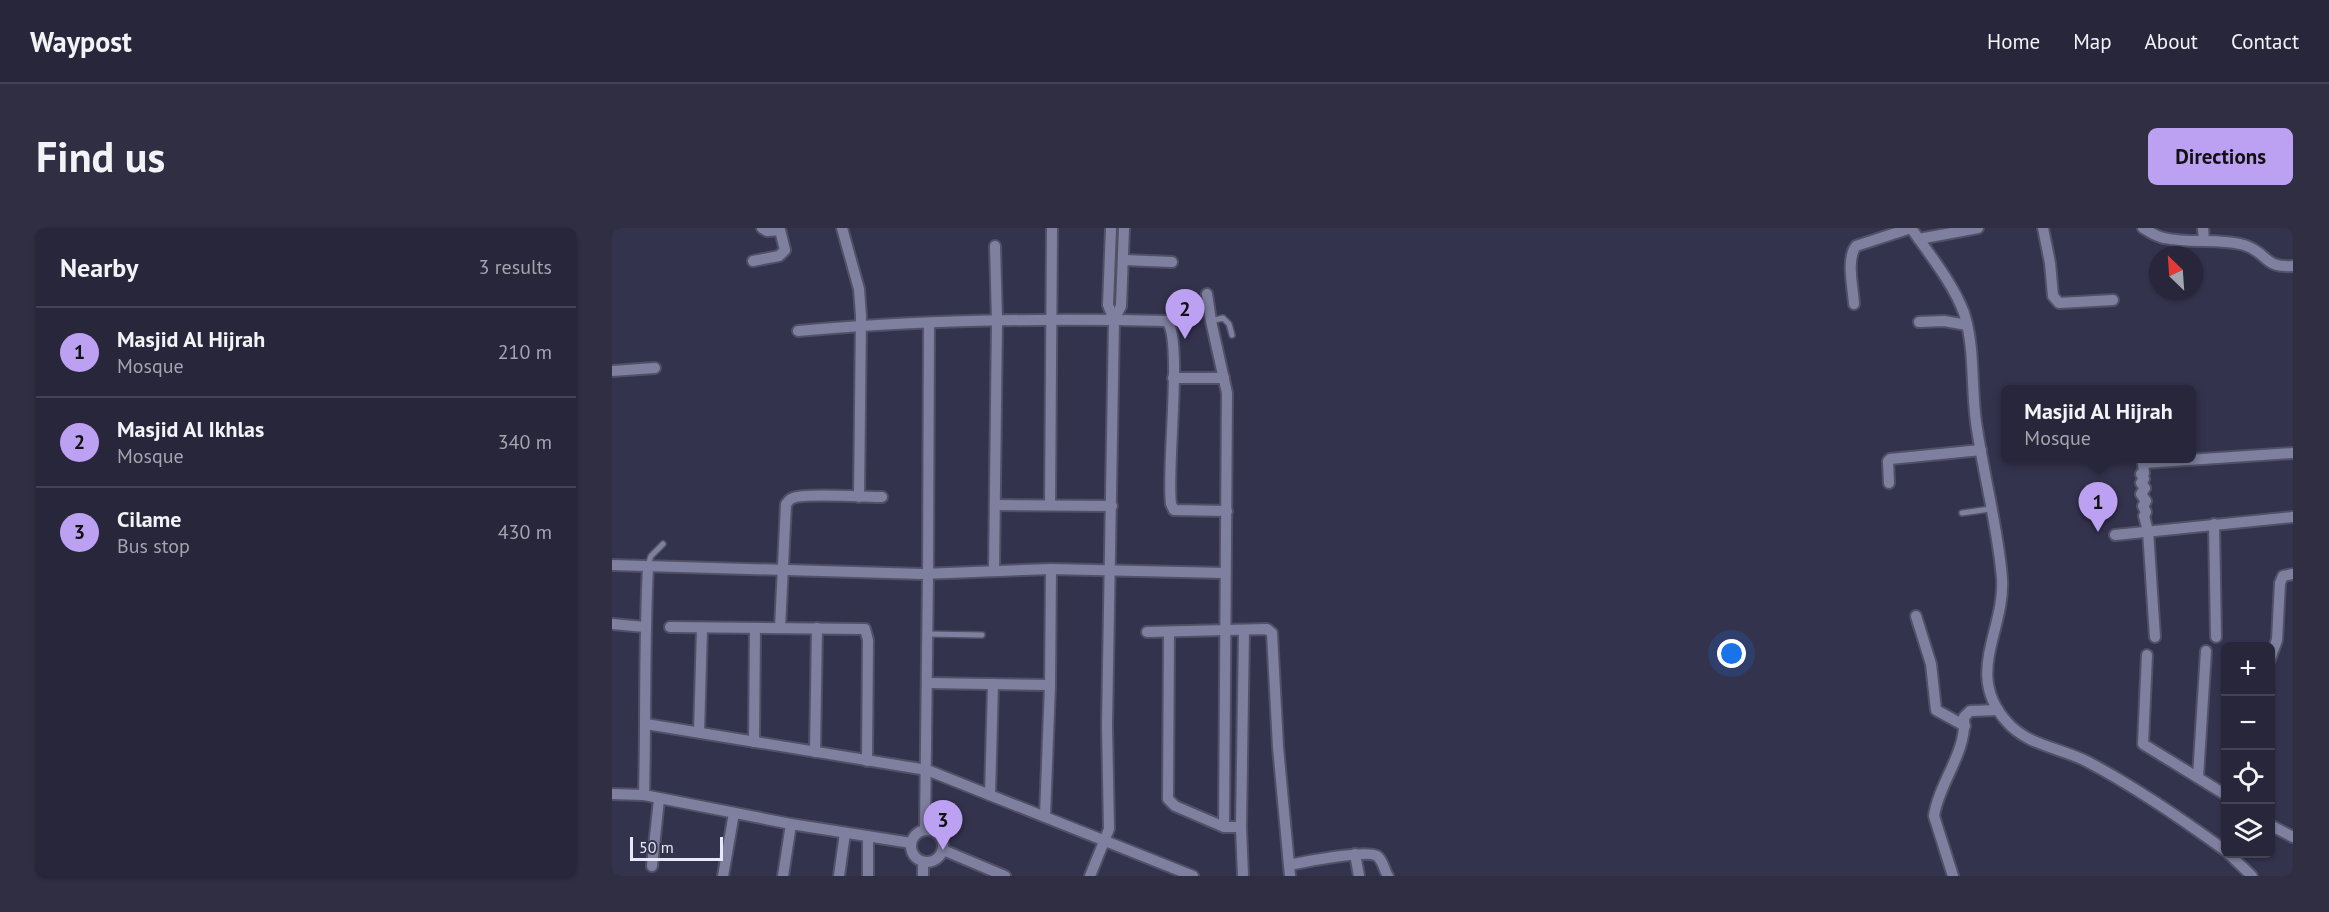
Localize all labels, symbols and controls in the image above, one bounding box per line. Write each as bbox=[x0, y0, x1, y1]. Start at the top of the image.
text: Waypost bbox=[30, 23, 132, 60]
text: Home bbox=[1987, 28, 2040, 55]
text: Map bbox=[2073, 28, 2112, 55]
text: About bbox=[2145, 28, 2198, 55]
text: Contact bbox=[2231, 28, 2299, 55]
button: Directions bbox=[2148, 128, 2293, 185]
text: Find us bbox=[36, 129, 165, 184]
north arrow bbox=[2149, 246, 2203, 300]
text: Nearby bbox=[60, 251, 138, 284]
text: 3 results bbox=[479, 254, 552, 280]
pin: 2 bbox=[1166, 290, 1204, 339]
text: Masjid Al Hijrah bbox=[117, 325, 265, 353]
text: 1 bbox=[74, 339, 85, 365]
text: 210 m bbox=[498, 339, 552, 365]
text: Mosque bbox=[117, 353, 184, 379]
popup bbox=[2001, 385, 2196, 463]
text: Masjid Al Hijrah bbox=[2024, 397, 2173, 425]
text: Masjid Al Ikhlas bbox=[117, 415, 264, 443]
text: Mosque bbox=[2024, 425, 2091, 451]
text: 2 bbox=[74, 429, 85, 455]
text: 340 m bbox=[498, 429, 552, 455]
text: Mosque bbox=[117, 443, 184, 469]
pin: 1 bbox=[2078, 482, 2118, 532]
text: Cilame bbox=[117, 505, 181, 533]
text: 3 bbox=[74, 519, 85, 545]
text: 430 m bbox=[498, 519, 552, 545]
text: Bus stop bbox=[117, 533, 190, 559]
your location bbox=[1717, 639, 1746, 668]
map controls bbox=[2221, 642, 2275, 858]
button: + bbox=[2221, 642, 2275, 696]
button: − bbox=[2221, 696, 2275, 750]
button: locate bbox=[2221, 750, 2275, 804]
pin: 3 bbox=[924, 800, 962, 850]
button: layers bbox=[2221, 804, 2275, 858]
scale bar bbox=[630, 834, 723, 862]
text: 50 m bbox=[639, 837, 674, 857]

